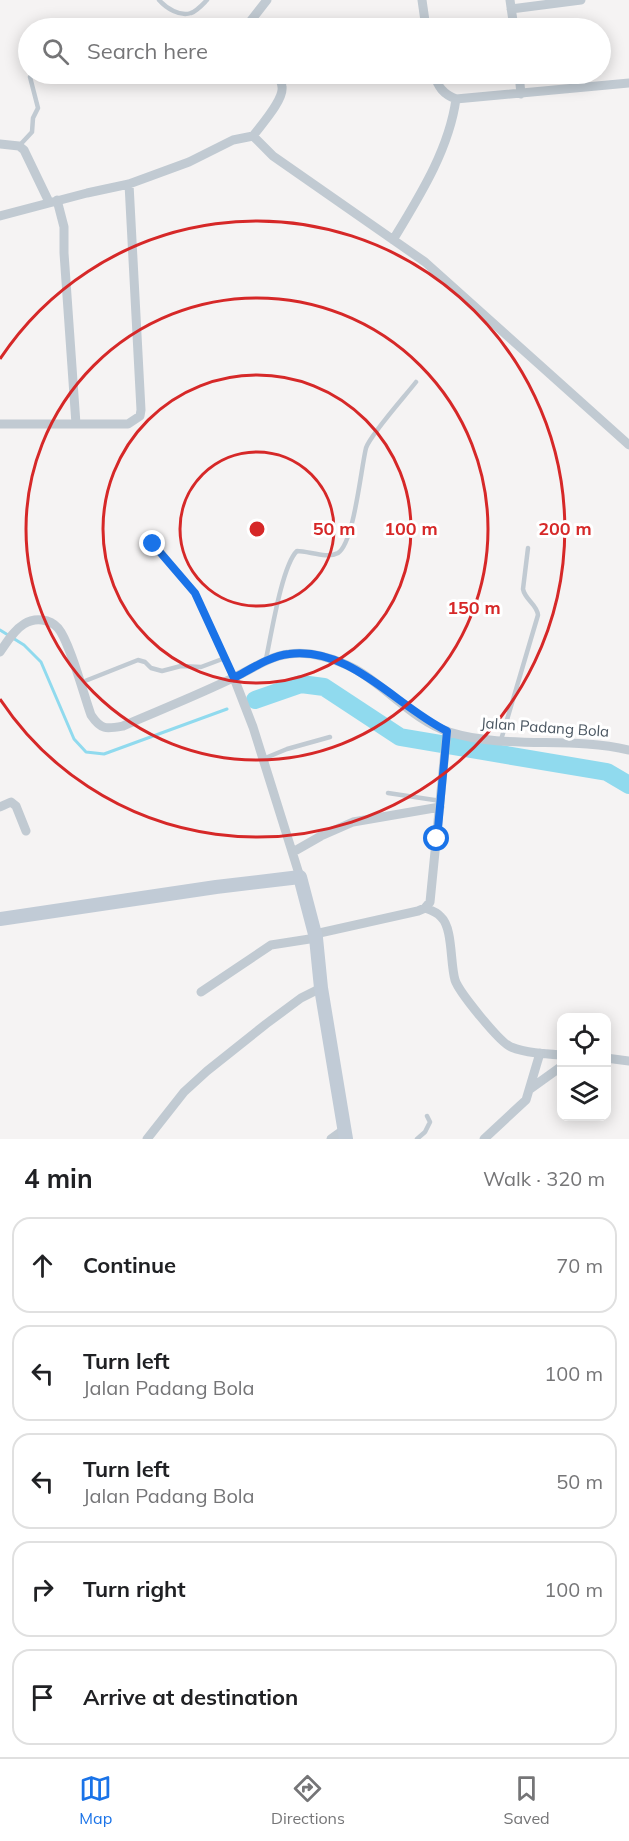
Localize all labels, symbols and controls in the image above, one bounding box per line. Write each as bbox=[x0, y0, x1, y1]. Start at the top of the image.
search box bbox=[18, 18, 611, 84]
icon: search bbox=[39, 35, 72, 68]
text: Search here bbox=[87, 37, 208, 65]
text: 50 m bbox=[313, 517, 355, 540]
text: 100 m bbox=[384, 517, 438, 540]
text: 200 m bbox=[538, 517, 592, 540]
centre of rings bbox=[247, 519, 267, 539]
route end bbox=[139, 530, 165, 556]
text: 150 m bbox=[447, 596, 501, 619]
street label: Jalan Padang Bola bbox=[480, 713, 610, 741]
route start bbox=[423, 825, 449, 851]
map controls bbox=[557, 1013, 611, 1121]
button: locate bbox=[557, 1013, 611, 1067]
button: layers bbox=[557, 1067, 611, 1121]
text: 4 min bbox=[24, 1162, 93, 1195]
text: Walk · 320 m bbox=[483, 1166, 605, 1191]
icon: ahead bbox=[26, 1249, 59, 1282]
text: Continue bbox=[83, 1251, 176, 1279]
text: 70 m bbox=[556, 1253, 603, 1278]
text: Turn left bbox=[83, 1347, 170, 1375]
icon: left bbox=[26, 1357, 59, 1390]
text: 100 m bbox=[544, 1361, 603, 1386]
text: Jalan Padang Bola bbox=[83, 1375, 255, 1400]
text: Turn left bbox=[83, 1455, 170, 1483]
icon: left bbox=[26, 1465, 59, 1498]
text: 50 m bbox=[556, 1469, 603, 1494]
text: Jalan Padang Bola bbox=[83, 1483, 255, 1508]
icon: right bbox=[26, 1573, 59, 1606]
text: Turn right bbox=[83, 1575, 186, 1603]
text: 100 m bbox=[544, 1577, 603, 1602]
icon: arrive bbox=[26, 1681, 59, 1714]
text: Arrive at destination bbox=[83, 1683, 298, 1711]
tab: Map bbox=[79, 1772, 112, 1828]
tab: Directions bbox=[271, 1772, 345, 1828]
tab: Saved bbox=[504, 1772, 550, 1828]

